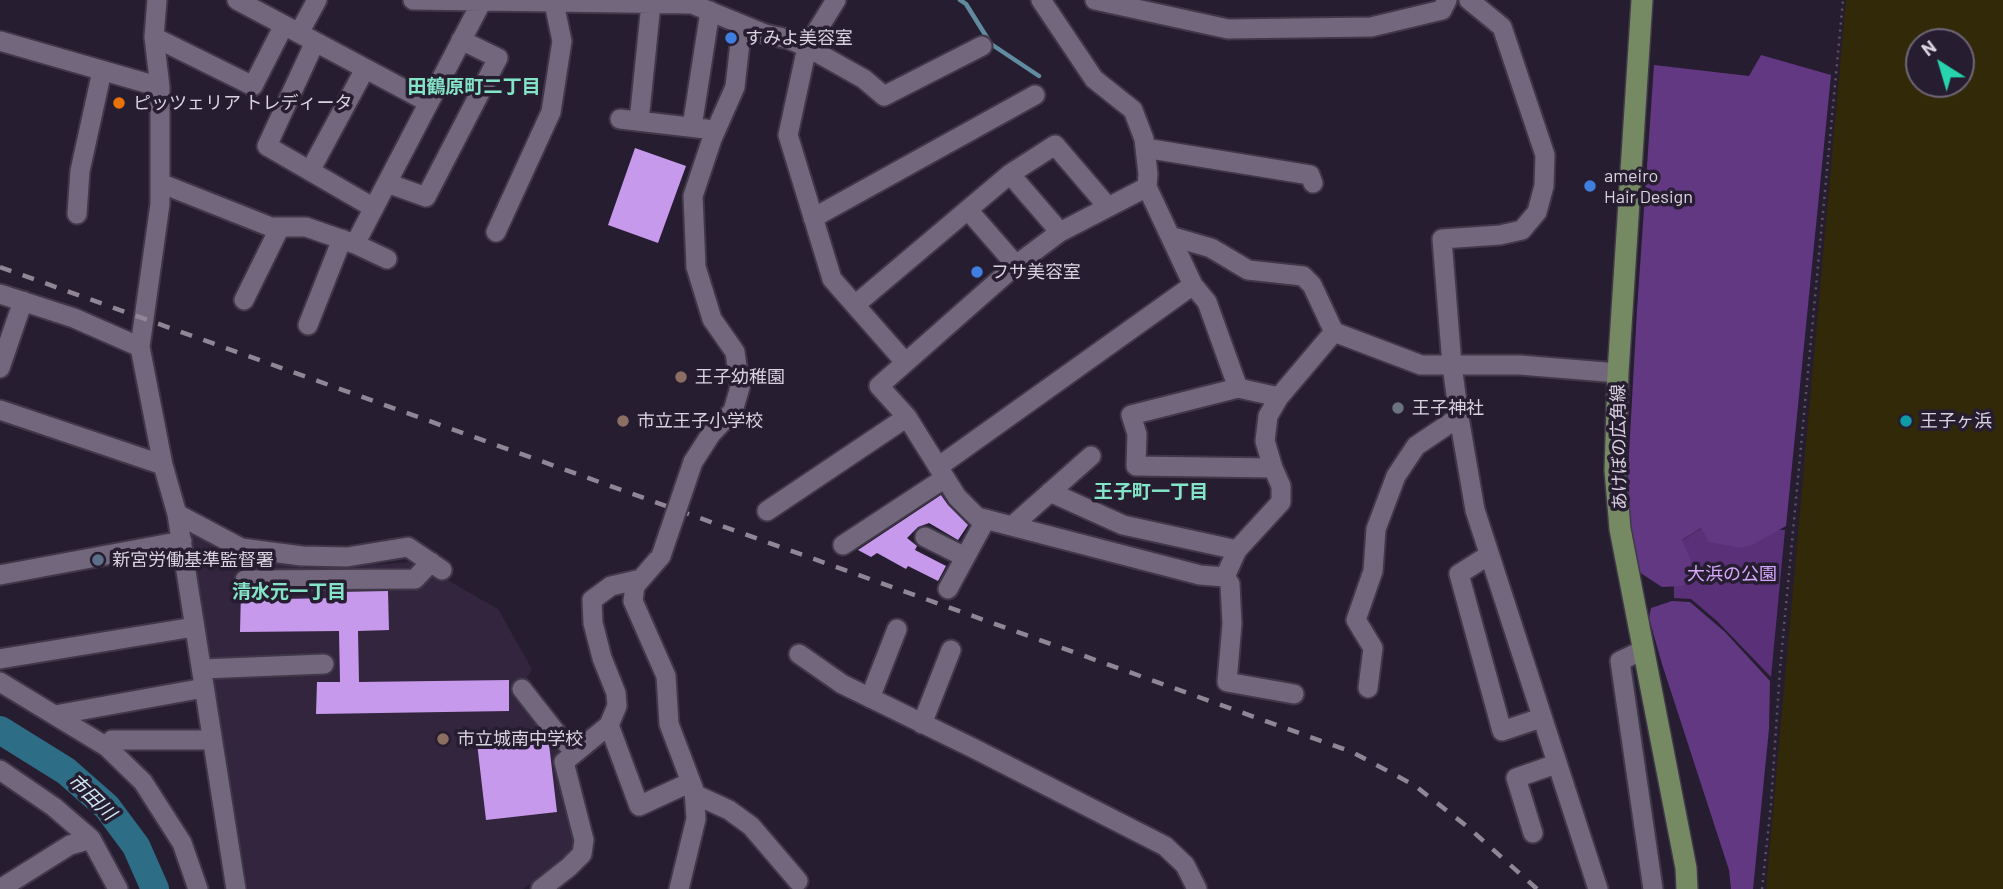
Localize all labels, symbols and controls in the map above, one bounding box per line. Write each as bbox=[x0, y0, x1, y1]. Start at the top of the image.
place label: すみよ美容室 bbox=[745, 27, 853, 49]
north arrow bbox=[1905, 28, 1975, 98]
marker: すみよ美容室 bbox=[723, 30, 739, 46]
text: N bbox=[1916, 34, 1940, 60]
district label: 田鶴原町二丁目 bbox=[408, 76, 540, 98]
place label: ピッツェリア トレディータ bbox=[133, 92, 353, 114]
marker: ピッツェリア トレディータ bbox=[111, 95, 127, 111]
place label: ameiro Hair Design bbox=[1604, 165, 1693, 208]
marker: ameiro Hair Design bbox=[1582, 178, 1598, 194]
place label: フサ美容室 bbox=[991, 261, 1081, 283]
marker: フサ美容室 bbox=[969, 264, 985, 280]
place label: 王子幼稚園 bbox=[695, 366, 785, 388]
marker: 王子幼稚園 bbox=[673, 369, 689, 385]
street label: あけぼの広角線 bbox=[1607, 384, 1631, 510]
place label: 王子神社 bbox=[1412, 397, 1484, 419]
marker: 王子神社 bbox=[1390, 400, 1406, 416]
place label: 市立王子小学校 bbox=[637, 410, 763, 432]
place label: 王子ヶ浜 bbox=[1920, 410, 1992, 432]
marker: 市立王子小学校 bbox=[615, 413, 631, 429]
marker: 王子ヶ浜 bbox=[1898, 413, 1914, 429]
district label: 王子町一丁目 bbox=[1094, 481, 1208, 503]
place label: 新宮労働基準監督署 bbox=[112, 549, 274, 571]
marker: 新宮労働基準監督署 bbox=[90, 552, 106, 568]
park label: 大浜の公園 bbox=[1687, 563, 1777, 585]
district label: 清水元一丁目 bbox=[232, 581, 346, 603]
place label: 市立城南中学校 bbox=[457, 728, 583, 750]
marker: 市立城南中学校 bbox=[435, 731, 451, 747]
water label: 市田川 bbox=[64, 769, 120, 825]

